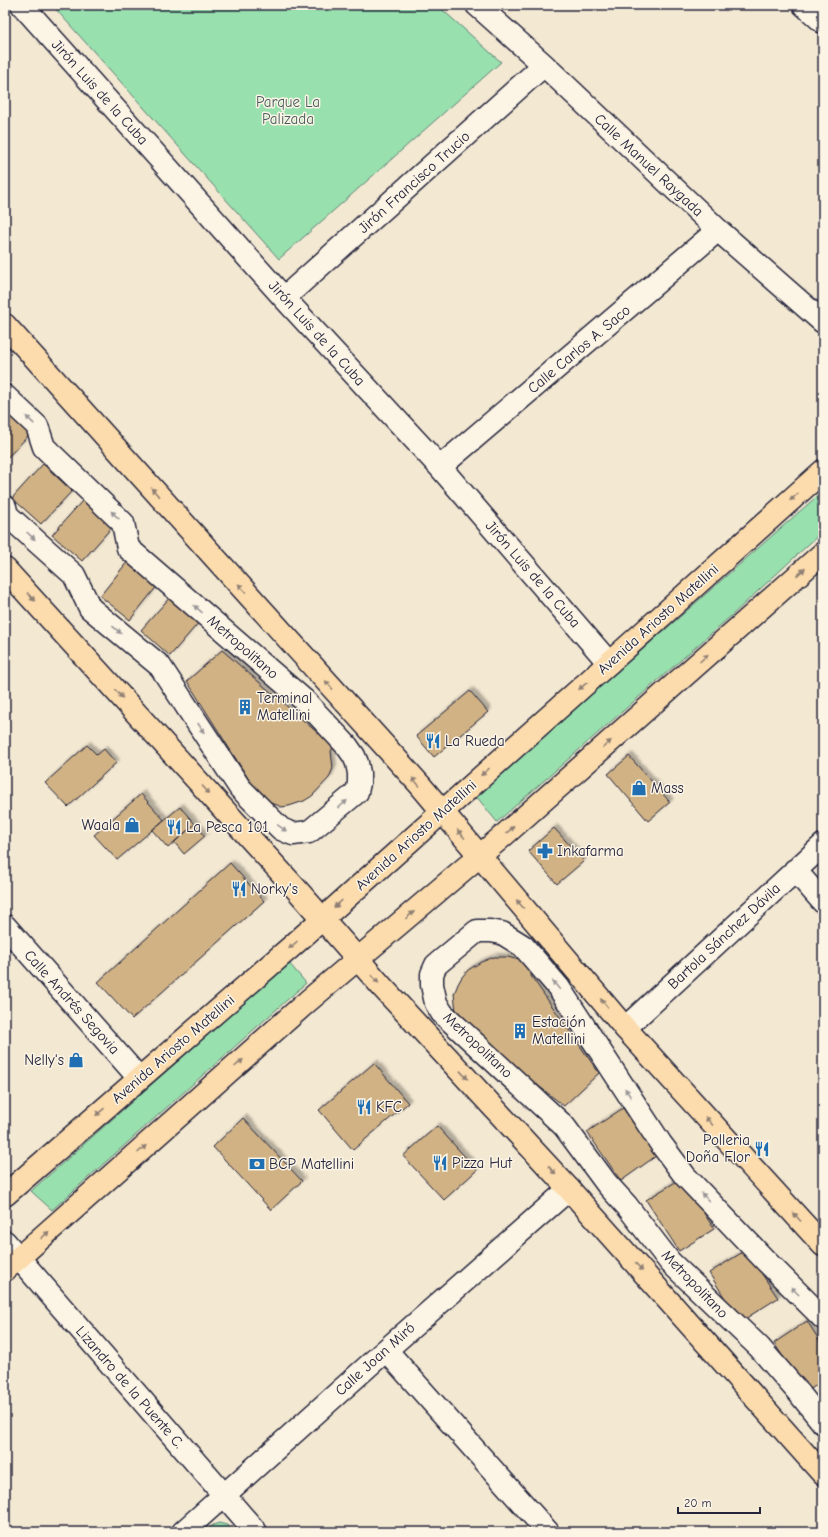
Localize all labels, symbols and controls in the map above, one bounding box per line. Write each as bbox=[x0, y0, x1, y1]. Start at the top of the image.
street label: Jirón Luis de la Cuba bbox=[48, 36, 152, 148]
park label: Parque La Palizada bbox=[256, 93, 320, 128]
street label: Calle Manuel Raygada bbox=[591, 110, 707, 220]
street label: Jirón Francisco Trucio bbox=[354, 127, 474, 237]
street label: Jirón Luis de la Cuba bbox=[265, 277, 369, 389]
street label: Calle Carlos A. Saco bbox=[524, 301, 634, 397]
one-way arrow bbox=[25, 415, 35, 424]
one-way arrow bbox=[151, 487, 160, 497]
one-way arrow bbox=[789, 492, 799, 501]
one-way arrow bbox=[110, 510, 120, 520]
street label: Jirón Luis de la Cuba bbox=[482, 517, 584, 631]
one-way arrow bbox=[25, 531, 36, 540]
street label: Avenida Ariosto Matellini bbox=[594, 560, 722, 678]
one-way arrow bbox=[796, 567, 807, 576]
one-way arrow bbox=[238, 583, 247, 594]
one-way arrow bbox=[27, 592, 36, 603]
one-way arrow bbox=[194, 605, 203, 614]
street label: Metropolitano bbox=[204, 611, 282, 683]
one-way arrow bbox=[112, 626, 122, 635]
one-way arrow bbox=[699, 653, 709, 662]
one-way arrow bbox=[325, 680, 334, 690]
one-way arrow bbox=[577, 682, 588, 691]
one-way arrow bbox=[114, 689, 123, 699]
place label: Terminal Matellini bbox=[257, 689, 312, 724]
building icon: Terminal Matellini bbox=[236, 698, 254, 716]
one-way arrow bbox=[197, 722, 204, 734]
restaurant icon: La Rueda bbox=[424, 732, 442, 750]
place label: La Rueda bbox=[445, 732, 505, 750]
one-way arrow bbox=[602, 739, 612, 749]
one-way arrow bbox=[480, 768, 491, 777]
street label: Avenida Ariosto Matellini bbox=[352, 776, 480, 894]
one-way arrow bbox=[412, 776, 421, 787]
shop icon: Mass bbox=[630, 779, 648, 797]
place label: Mass bbox=[651, 779, 684, 797]
one-way arrow bbox=[201, 785, 211, 795]
one-way arrow bbox=[337, 800, 348, 809]
place label: Waala bbox=[82, 816, 120, 834]
shop icon: Waala bbox=[123, 816, 141, 834]
restaurant icon: La Pesca 101 bbox=[165, 818, 183, 836]
place label: La Pesca 101 bbox=[186, 818, 269, 836]
one-way arrow bbox=[277, 824, 287, 832]
one-way arrow bbox=[504, 826, 515, 835]
one-way arrow bbox=[457, 829, 466, 838]
pharmacy icon: Inkafarma bbox=[536, 842, 554, 860]
place label: Inkafarma bbox=[557, 842, 624, 860]
street label: Bartola Sánchez Dávila bbox=[664, 879, 784, 993]
restaurant icon: Norky's bbox=[230, 880, 248, 898]
place label: Norky's bbox=[251, 880, 298, 898]
one-way arrow bbox=[515, 898, 524, 909]
one-way arrow bbox=[332, 900, 343, 909]
one-way arrow bbox=[405, 911, 416, 920]
one-way arrow bbox=[288, 940, 298, 949]
street label: Calle Andrés Segovia bbox=[20, 946, 124, 1058]
one-way arrow bbox=[371, 974, 380, 984]
one-way arrow bbox=[551, 979, 560, 990]
street label: Avenida Ariosto Matellini bbox=[108, 991, 238, 1107]
one-way arrow bbox=[599, 998, 608, 1008]
street label: Metropolitano bbox=[440, 1008, 517, 1082]
place label: Estación Matellini bbox=[532, 1013, 586, 1048]
building icon: Estación Matellini bbox=[511, 1022, 529, 1040]
place label: Nelly's bbox=[24, 1051, 64, 1069]
shop icon: Nelly's bbox=[67, 1051, 85, 1069]
one-way arrow bbox=[234, 1058, 245, 1067]
one-way arrow bbox=[459, 1070, 468, 1080]
one-way arrow bbox=[624, 1087, 631, 1099]
restaurant icon: KFC bbox=[355, 1098, 373, 1116]
place label: KFC bbox=[376, 1098, 402, 1116]
one-way arrow bbox=[94, 1108, 105, 1117]
one-way arrow bbox=[705, 1116, 714, 1125]
place label: Polleria Doña Flor bbox=[686, 1131, 750, 1166]
restaurant icon: Polleria Doña Flor bbox=[753, 1140, 771, 1158]
one-way arrow bbox=[137, 1144, 147, 1154]
restaurant icon: Pizza Hut bbox=[431, 1154, 449, 1172]
place label: Pizza Hut bbox=[452, 1154, 513, 1172]
bank icon: BCP Matellini bbox=[248, 1155, 266, 1173]
place label: BCP Matellini bbox=[269, 1155, 354, 1173]
one-way arrow bbox=[547, 1165, 557, 1175]
one-way arrow bbox=[700, 1192, 710, 1202]
one-way arrow bbox=[792, 1211, 801, 1222]
one-way arrow bbox=[40, 1230, 50, 1240]
street label: Metropolitano bbox=[658, 1246, 732, 1322]
one-way arrow bbox=[634, 1262, 643, 1272]
one-way arrow bbox=[790, 1286, 800, 1296]
street label: Calle Joan Miró bbox=[331, 1318, 419, 1400]
street label: Lizandro de la Puente C. bbox=[72, 1322, 188, 1452]
scale bar bbox=[678, 1489, 760, 1515]
text: 20 m bbox=[684, 1496, 712, 1510]

